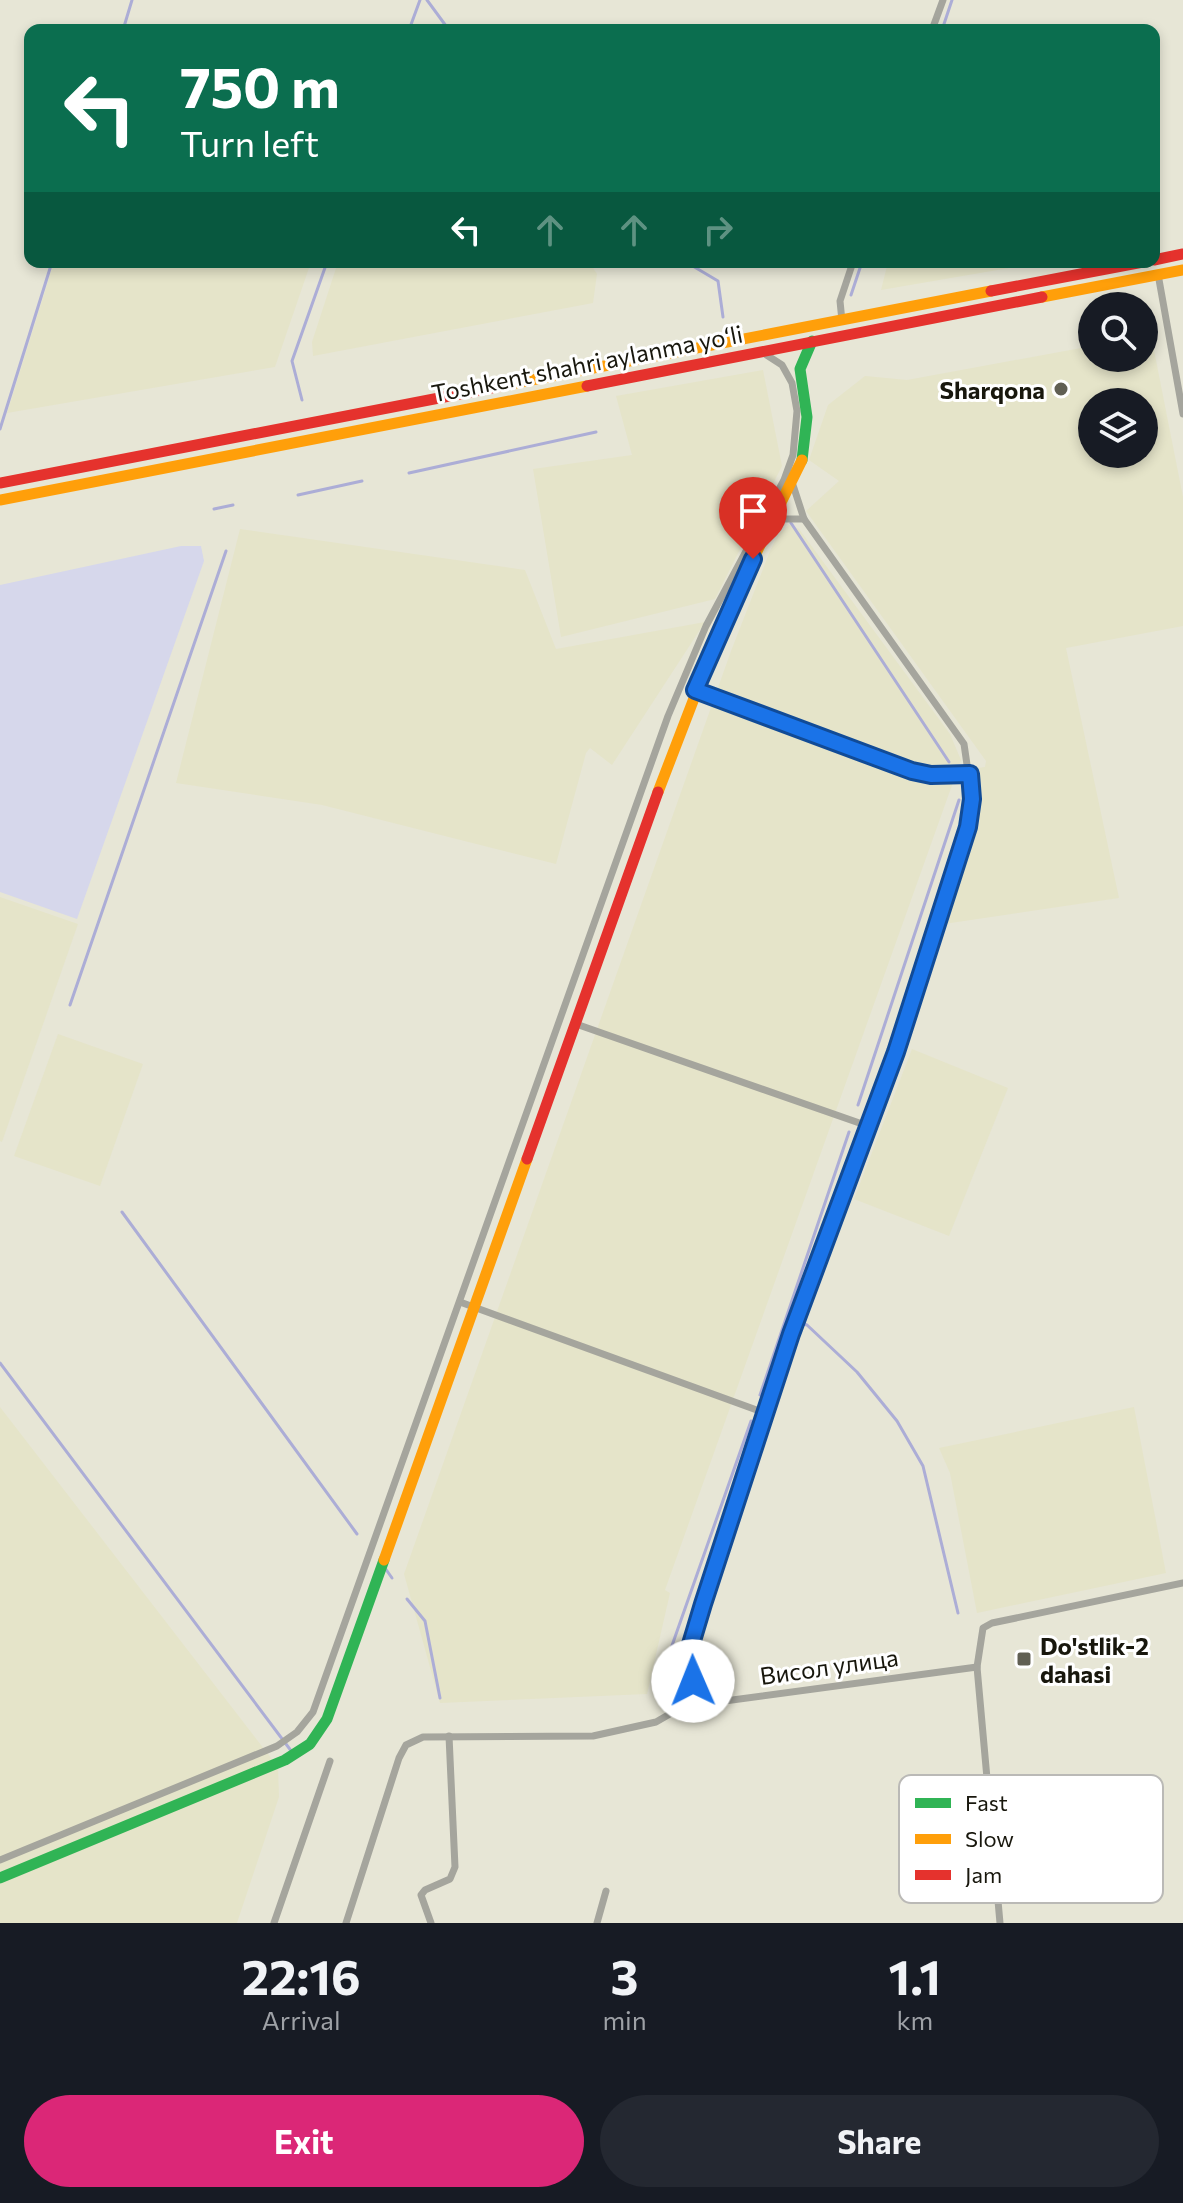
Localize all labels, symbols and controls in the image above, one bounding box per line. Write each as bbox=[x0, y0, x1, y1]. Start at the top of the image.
text: 750 m bbox=[180, 51, 340, 120]
icon: left bbox=[48, 56, 152, 160]
text: Turn left bbox=[180, 120, 319, 164]
icon: left bbox=[444, 208, 488, 252]
icon: ahead bbox=[528, 208, 572, 252]
icon: ahead bbox=[612, 208, 656, 252]
icon: right bbox=[696, 208, 740, 252]
map controls bbox=[1078, 292, 1158, 468]
button: search bbox=[1078, 292, 1158, 372]
street label: Toshkent shahri aylanma yoʻli bbox=[429, 319, 745, 407]
place label: Sharqona bbox=[939, 375, 1045, 404]
marker: Sharqona bbox=[1052, 380, 1070, 398]
button: layers bbox=[1078, 388, 1158, 468]
pin bbox=[719, 477, 787, 559]
icon: arrive bbox=[731, 489, 775, 533]
place label: Do'stlik-2 dahasi bbox=[1040, 1631, 1149, 1688]
position arrow bbox=[651, 1639, 735, 1723]
street label: Висол улица bbox=[758, 1642, 900, 1690]
marker: Do'stlik-2 dahasi bbox=[1015, 1650, 1033, 1668]
legend bbox=[899, 1775, 1163, 1903]
text: Fast bbox=[965, 1789, 1008, 1816]
text: Slow bbox=[965, 1825, 1014, 1852]
text: Jam bbox=[965, 1861, 1002, 1888]
text: 22:16 bbox=[242, 1946, 361, 2005]
text: 3 bbox=[611, 1946, 638, 2005]
text: 1.1 bbox=[889, 1946, 941, 2005]
text: Arrival bbox=[262, 2004, 341, 2035]
text: min bbox=[602, 2004, 647, 2035]
text: km bbox=[896, 2004, 933, 2035]
button: Exit bbox=[24, 2095, 584, 2187]
button: Share bbox=[600, 2095, 1159, 2187]

